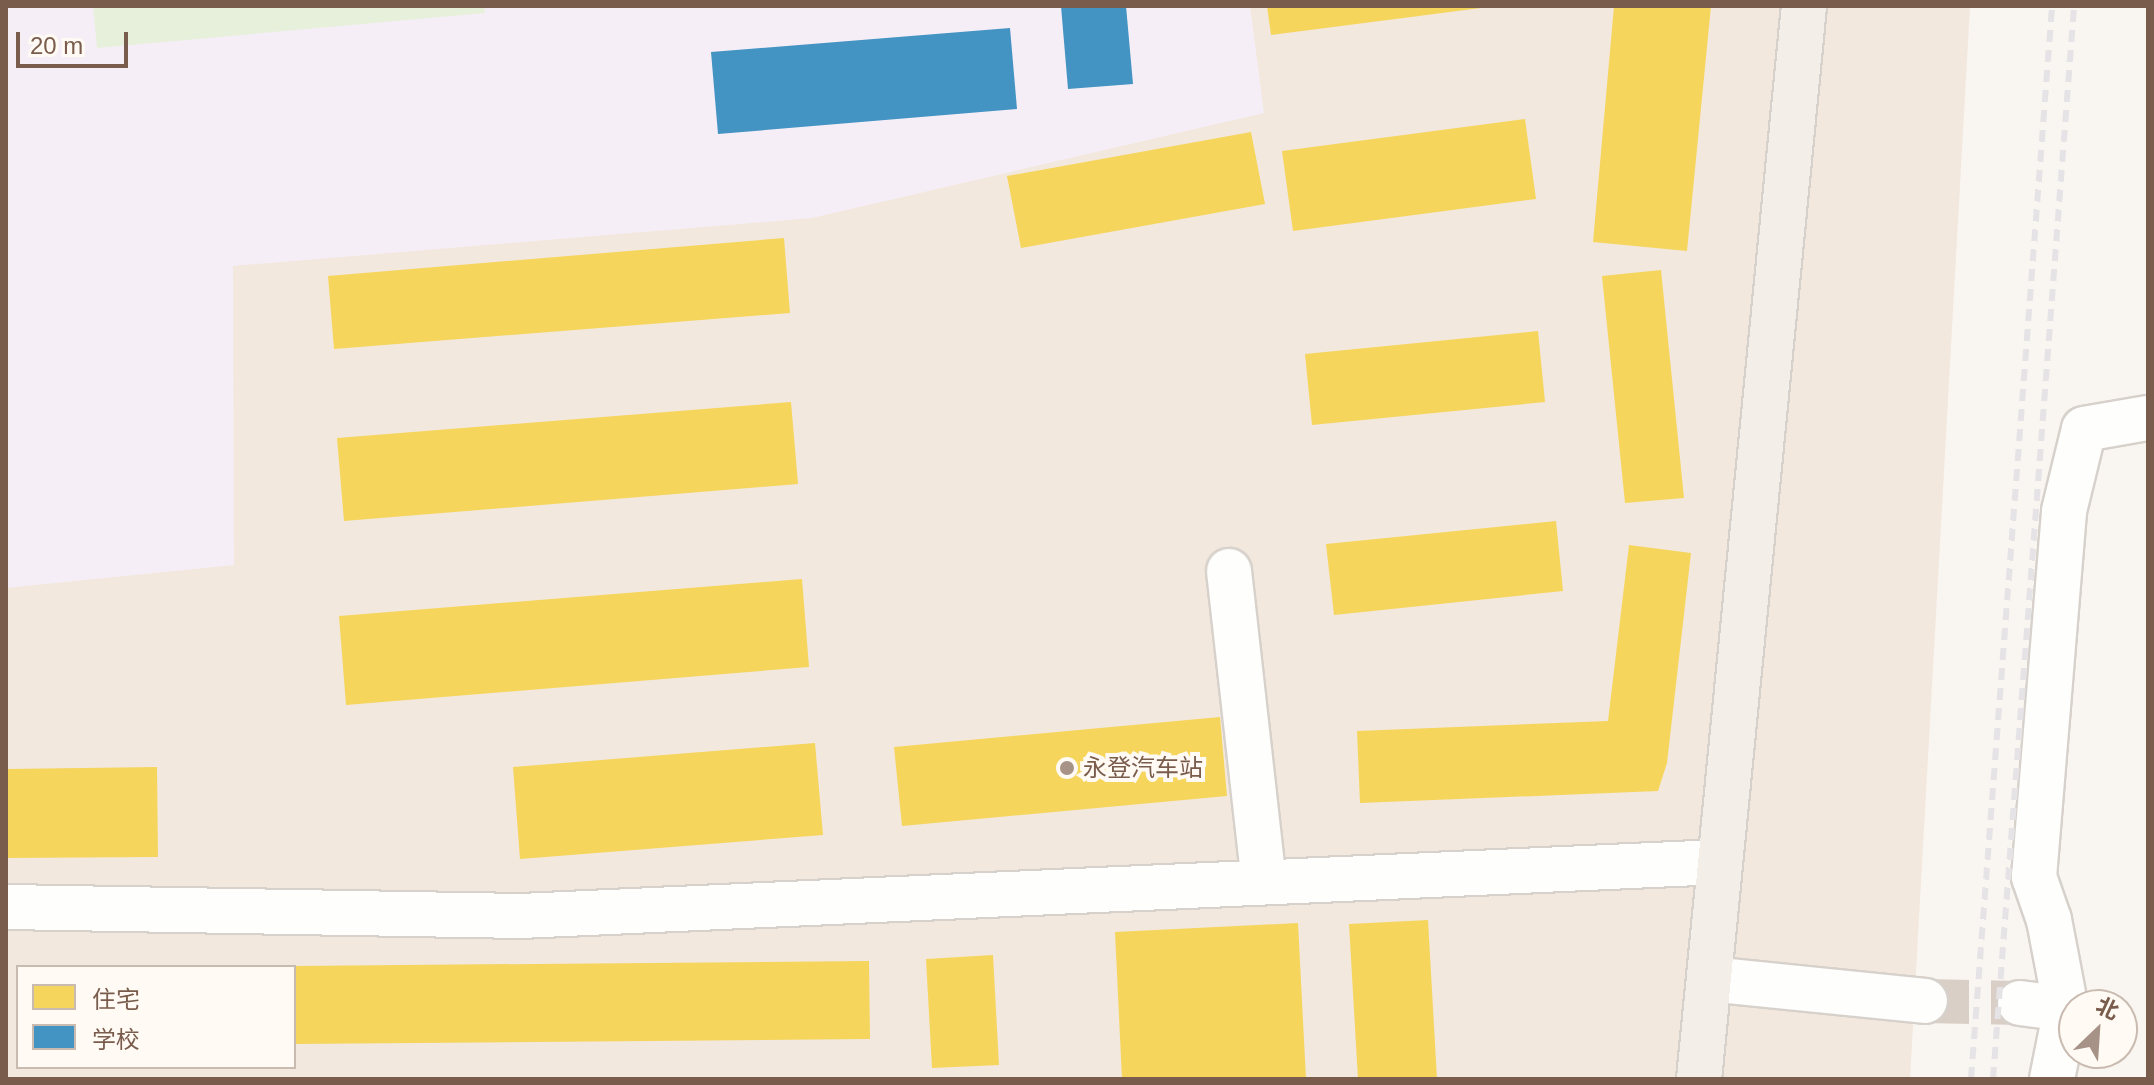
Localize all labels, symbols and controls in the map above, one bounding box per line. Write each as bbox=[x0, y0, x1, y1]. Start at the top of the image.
scale bar bbox=[20, 16, 132, 66]
text: 20 m bbox=[30, 32, 83, 59]
place label: 永登汽车站 bbox=[1083, 754, 1203, 782]
marker: 永登汽车站 bbox=[1058, 759, 1076, 777]
legend bbox=[16, 965, 296, 1069]
text: 住宅 bbox=[92, 986, 140, 1013]
north arrow bbox=[2058, 989, 2138, 1069]
text: 北 bbox=[2092, 993, 2123, 1025]
text: 学校 bbox=[92, 1026, 140, 1053]

